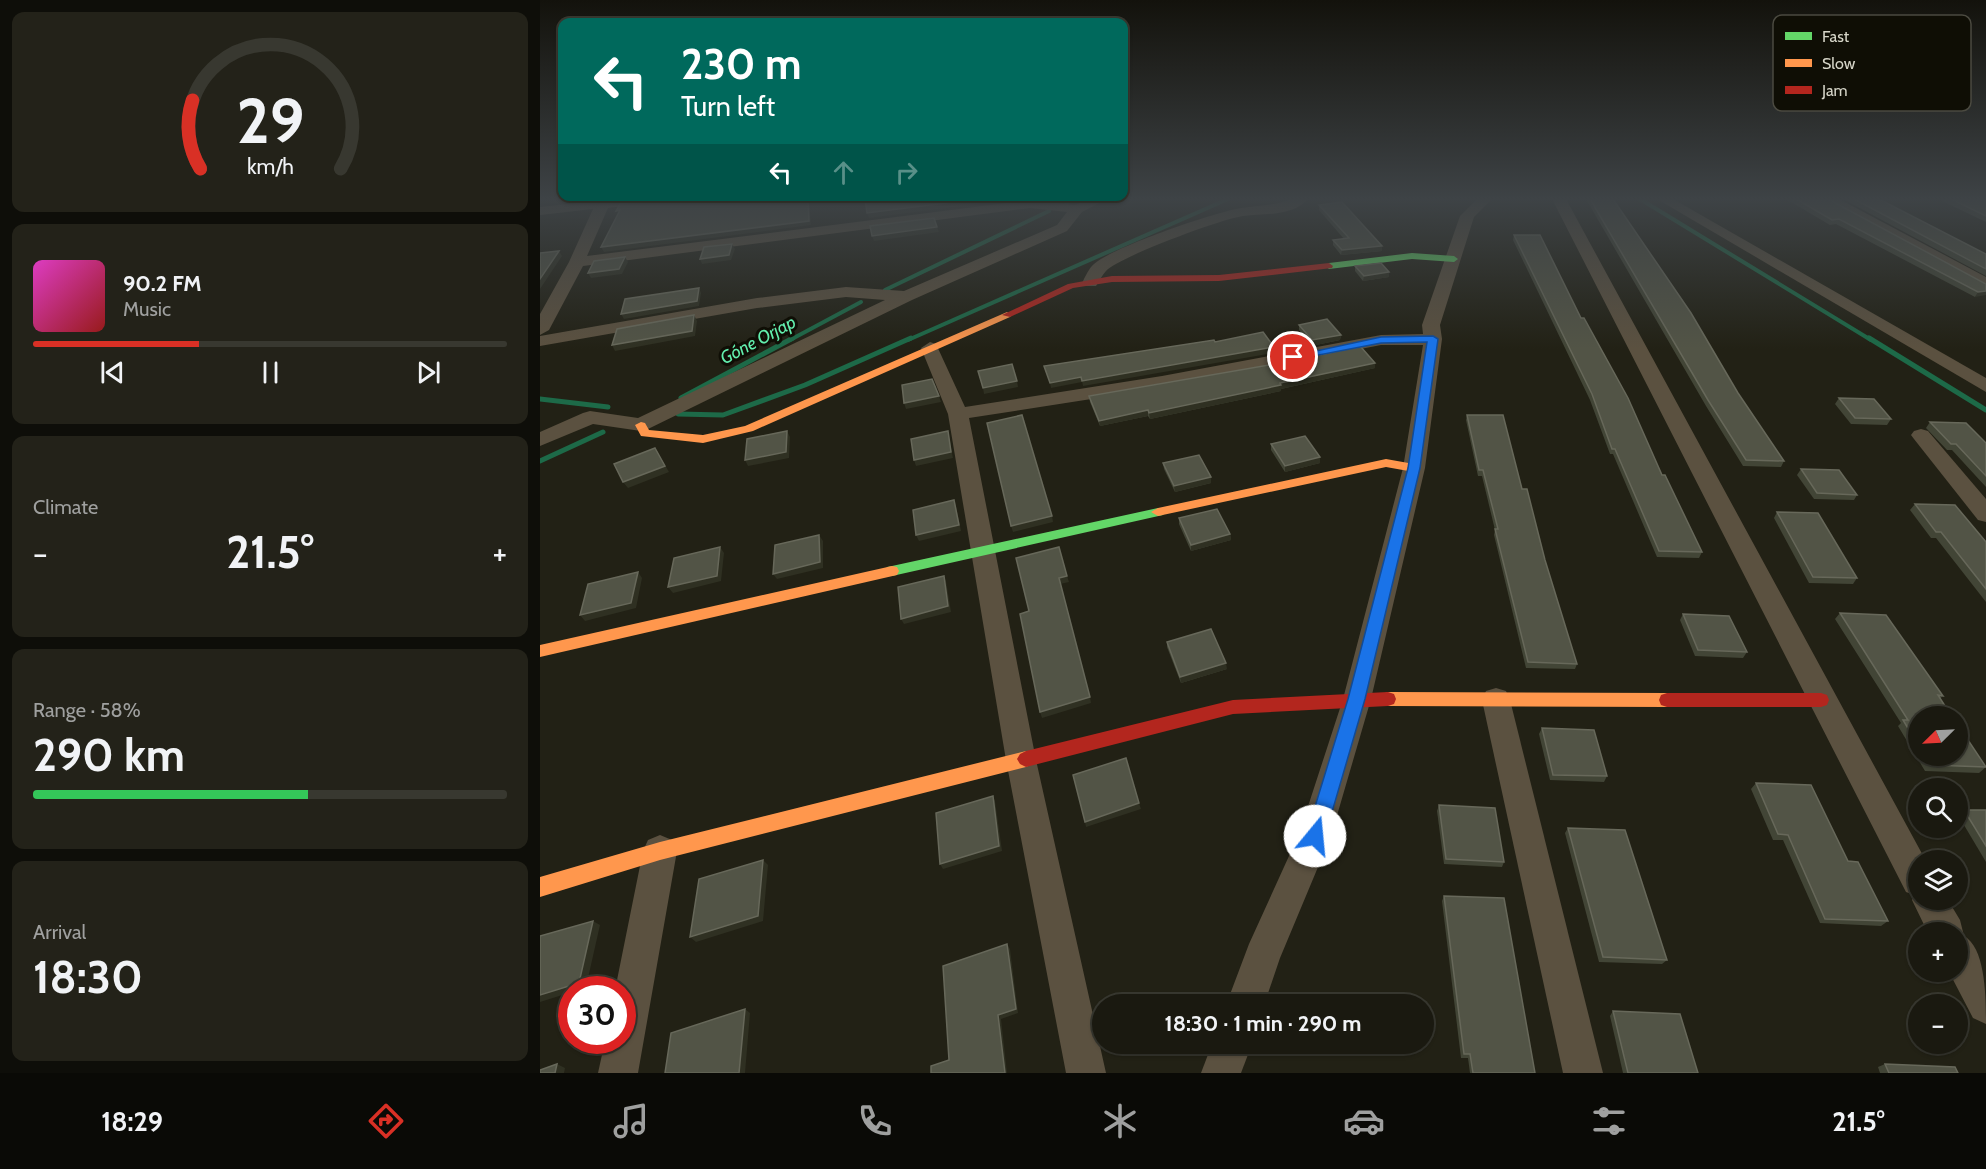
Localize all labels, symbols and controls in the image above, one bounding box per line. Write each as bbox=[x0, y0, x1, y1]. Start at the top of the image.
legend bbox=[1773, 15, 1971, 111]
text: Fast bbox=[1822, 27, 1850, 46]
text: 230 m bbox=[681, 38, 801, 90]
icon: left bbox=[582, 42, 660, 120]
text: Slow bbox=[1822, 54, 1856, 73]
text: Jam bbox=[1821, 81, 1848, 100]
text: 29 bbox=[236, 83, 304, 159]
text: Turn left bbox=[681, 90, 775, 123]
text: km/h bbox=[247, 153, 293, 179]
icon: left bbox=[764, 156, 797, 189]
icon: ahead bbox=[827, 156, 860, 189]
icon: right bbox=[890, 156, 923, 189]
text: 90.2 FM bbox=[123, 270, 202, 297]
text: Music bbox=[123, 297, 171, 321]
water label: Góne Orjap bbox=[716, 311, 800, 369]
pin bbox=[1267, 331, 1318, 382]
icon: arrive bbox=[1276, 340, 1309, 373]
icon: previous bbox=[96, 356, 129, 389]
icon: pause bbox=[254, 356, 287, 389]
icon: next bbox=[412, 356, 445, 389]
text: Climate bbox=[33, 495, 98, 519]
text: 21.5° bbox=[226, 525, 314, 579]
text: − bbox=[33, 533, 48, 573]
text: + bbox=[492, 533, 507, 573]
text: Range · 58% bbox=[33, 698, 141, 722]
north arrow bbox=[1908, 706, 1968, 766]
map controls bbox=[1908, 706, 1968, 1054]
text: 290 km bbox=[33, 728, 185, 782]
button: search bbox=[1908, 778, 1968, 838]
position arrow bbox=[1283, 804, 1347, 868]
button: layers bbox=[1908, 850, 1968, 910]
text: Arrival bbox=[33, 920, 86, 944]
button: + bbox=[1908, 922, 1968, 982]
text: 18:30 bbox=[33, 950, 143, 1004]
speed limit sign: 30 bbox=[558, 976, 636, 1054]
button: − bbox=[1908, 994, 1968, 1054]
text: 18:30 · 1 min · 290 m bbox=[1165, 1010, 1361, 1037]
icon: directions bbox=[365, 1100, 407, 1142]
icon: music bbox=[610, 1100, 652, 1142]
icon: phone bbox=[854, 1100, 896, 1142]
icon: climate bbox=[1099, 1100, 1141, 1142]
icon: car bbox=[1343, 1100, 1385, 1142]
icon: filters bbox=[1588, 1100, 1630, 1142]
text: 18:29 bbox=[101, 1105, 163, 1138]
text: 21.5° bbox=[1832, 1105, 1885, 1138]

